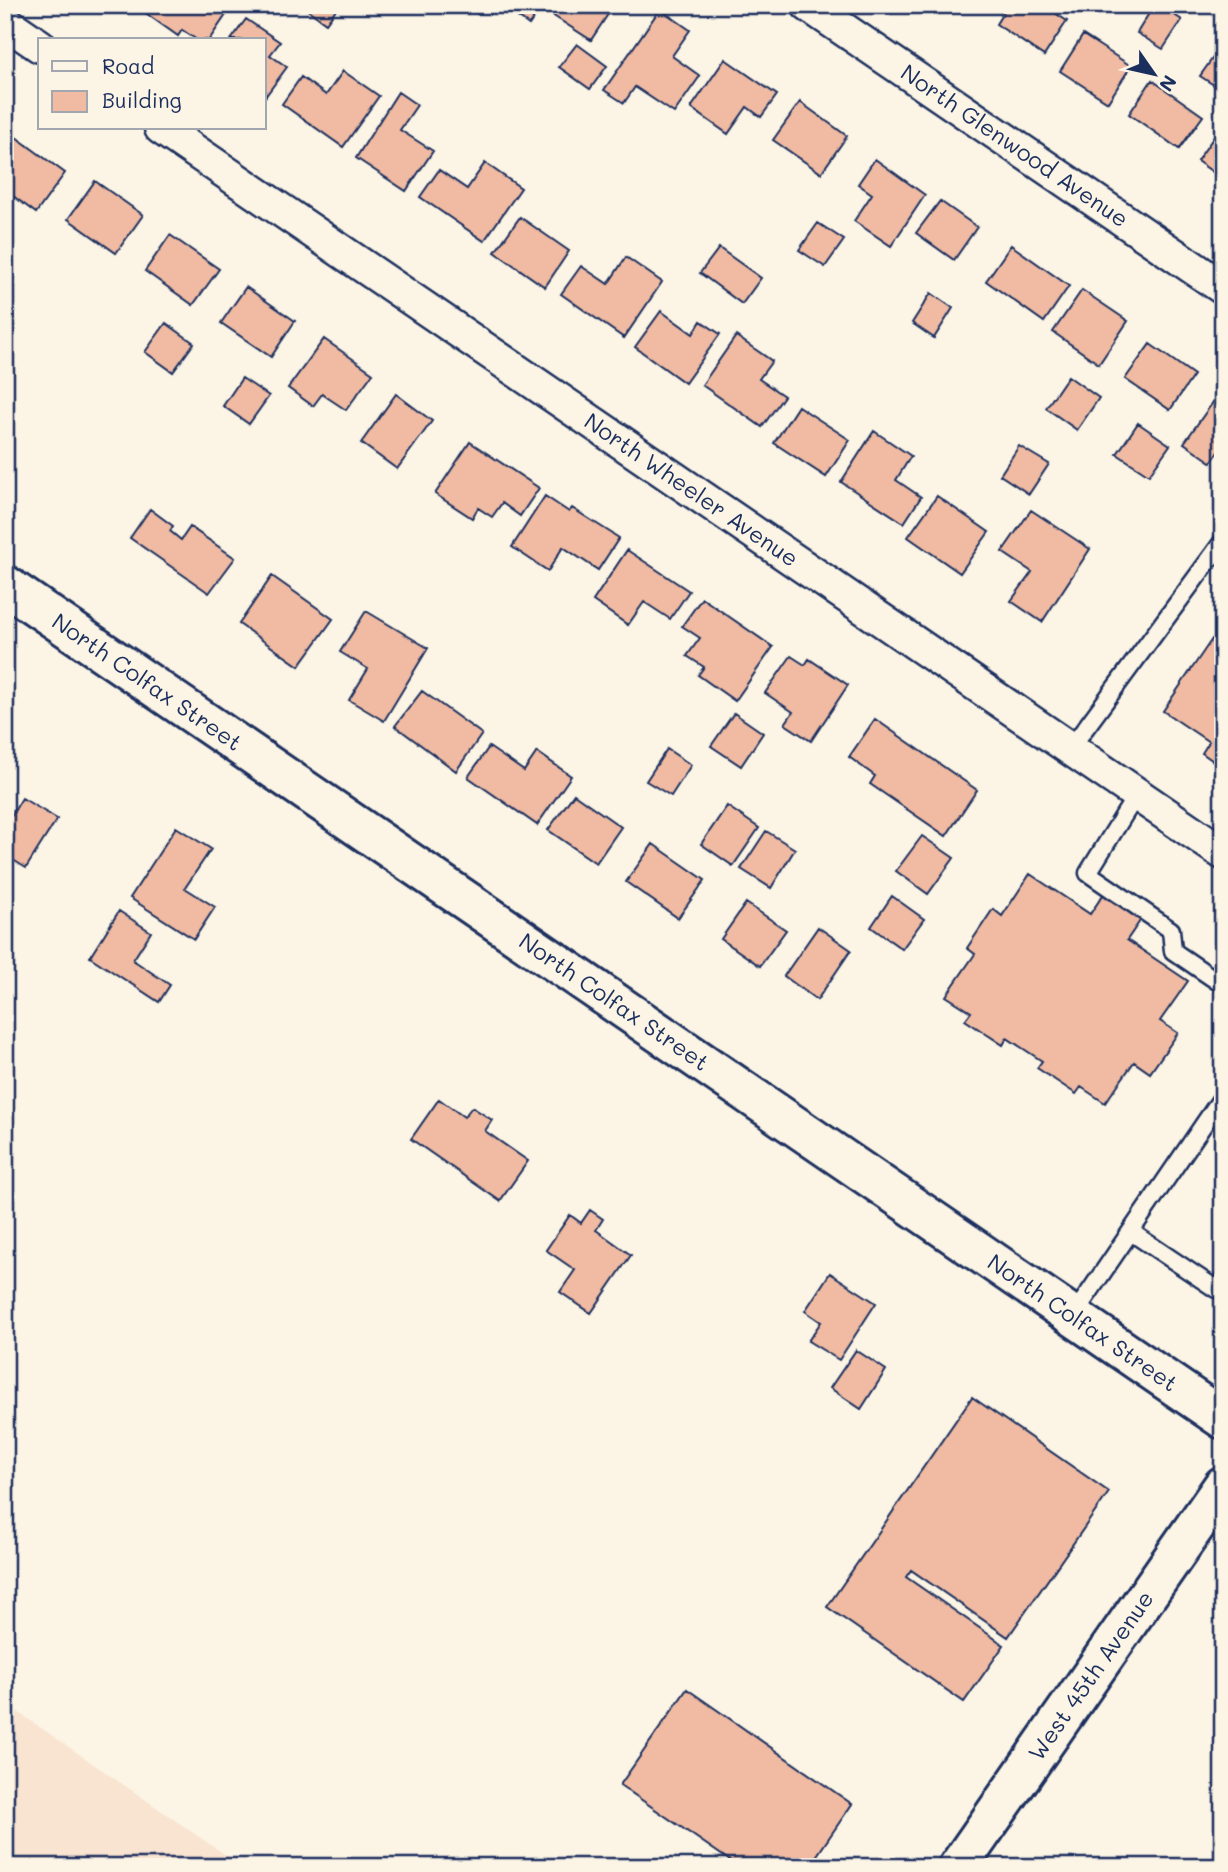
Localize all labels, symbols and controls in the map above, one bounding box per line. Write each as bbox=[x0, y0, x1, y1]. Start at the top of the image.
legend bbox=[38, 38, 266, 130]
north arrow bbox=[1120, 38, 1190, 108]
text: Road bbox=[102, 52, 154, 79]
street label: North Glenwood Avenue bbox=[895, 57, 1135, 233]
text: N bbox=[1154, 71, 1183, 97]
text: Building bbox=[102, 86, 182, 113]
street label: North Wheeler Avenue bbox=[579, 405, 805, 573]
street label: North Colfax Street bbox=[47, 606, 248, 757]
street label: North Colfax Street bbox=[514, 925, 715, 1077]
street label: North Colfax Street bbox=[982, 1246, 1184, 1398]
street label: West 45th Avenue bbox=[1021, 1584, 1160, 1766]

